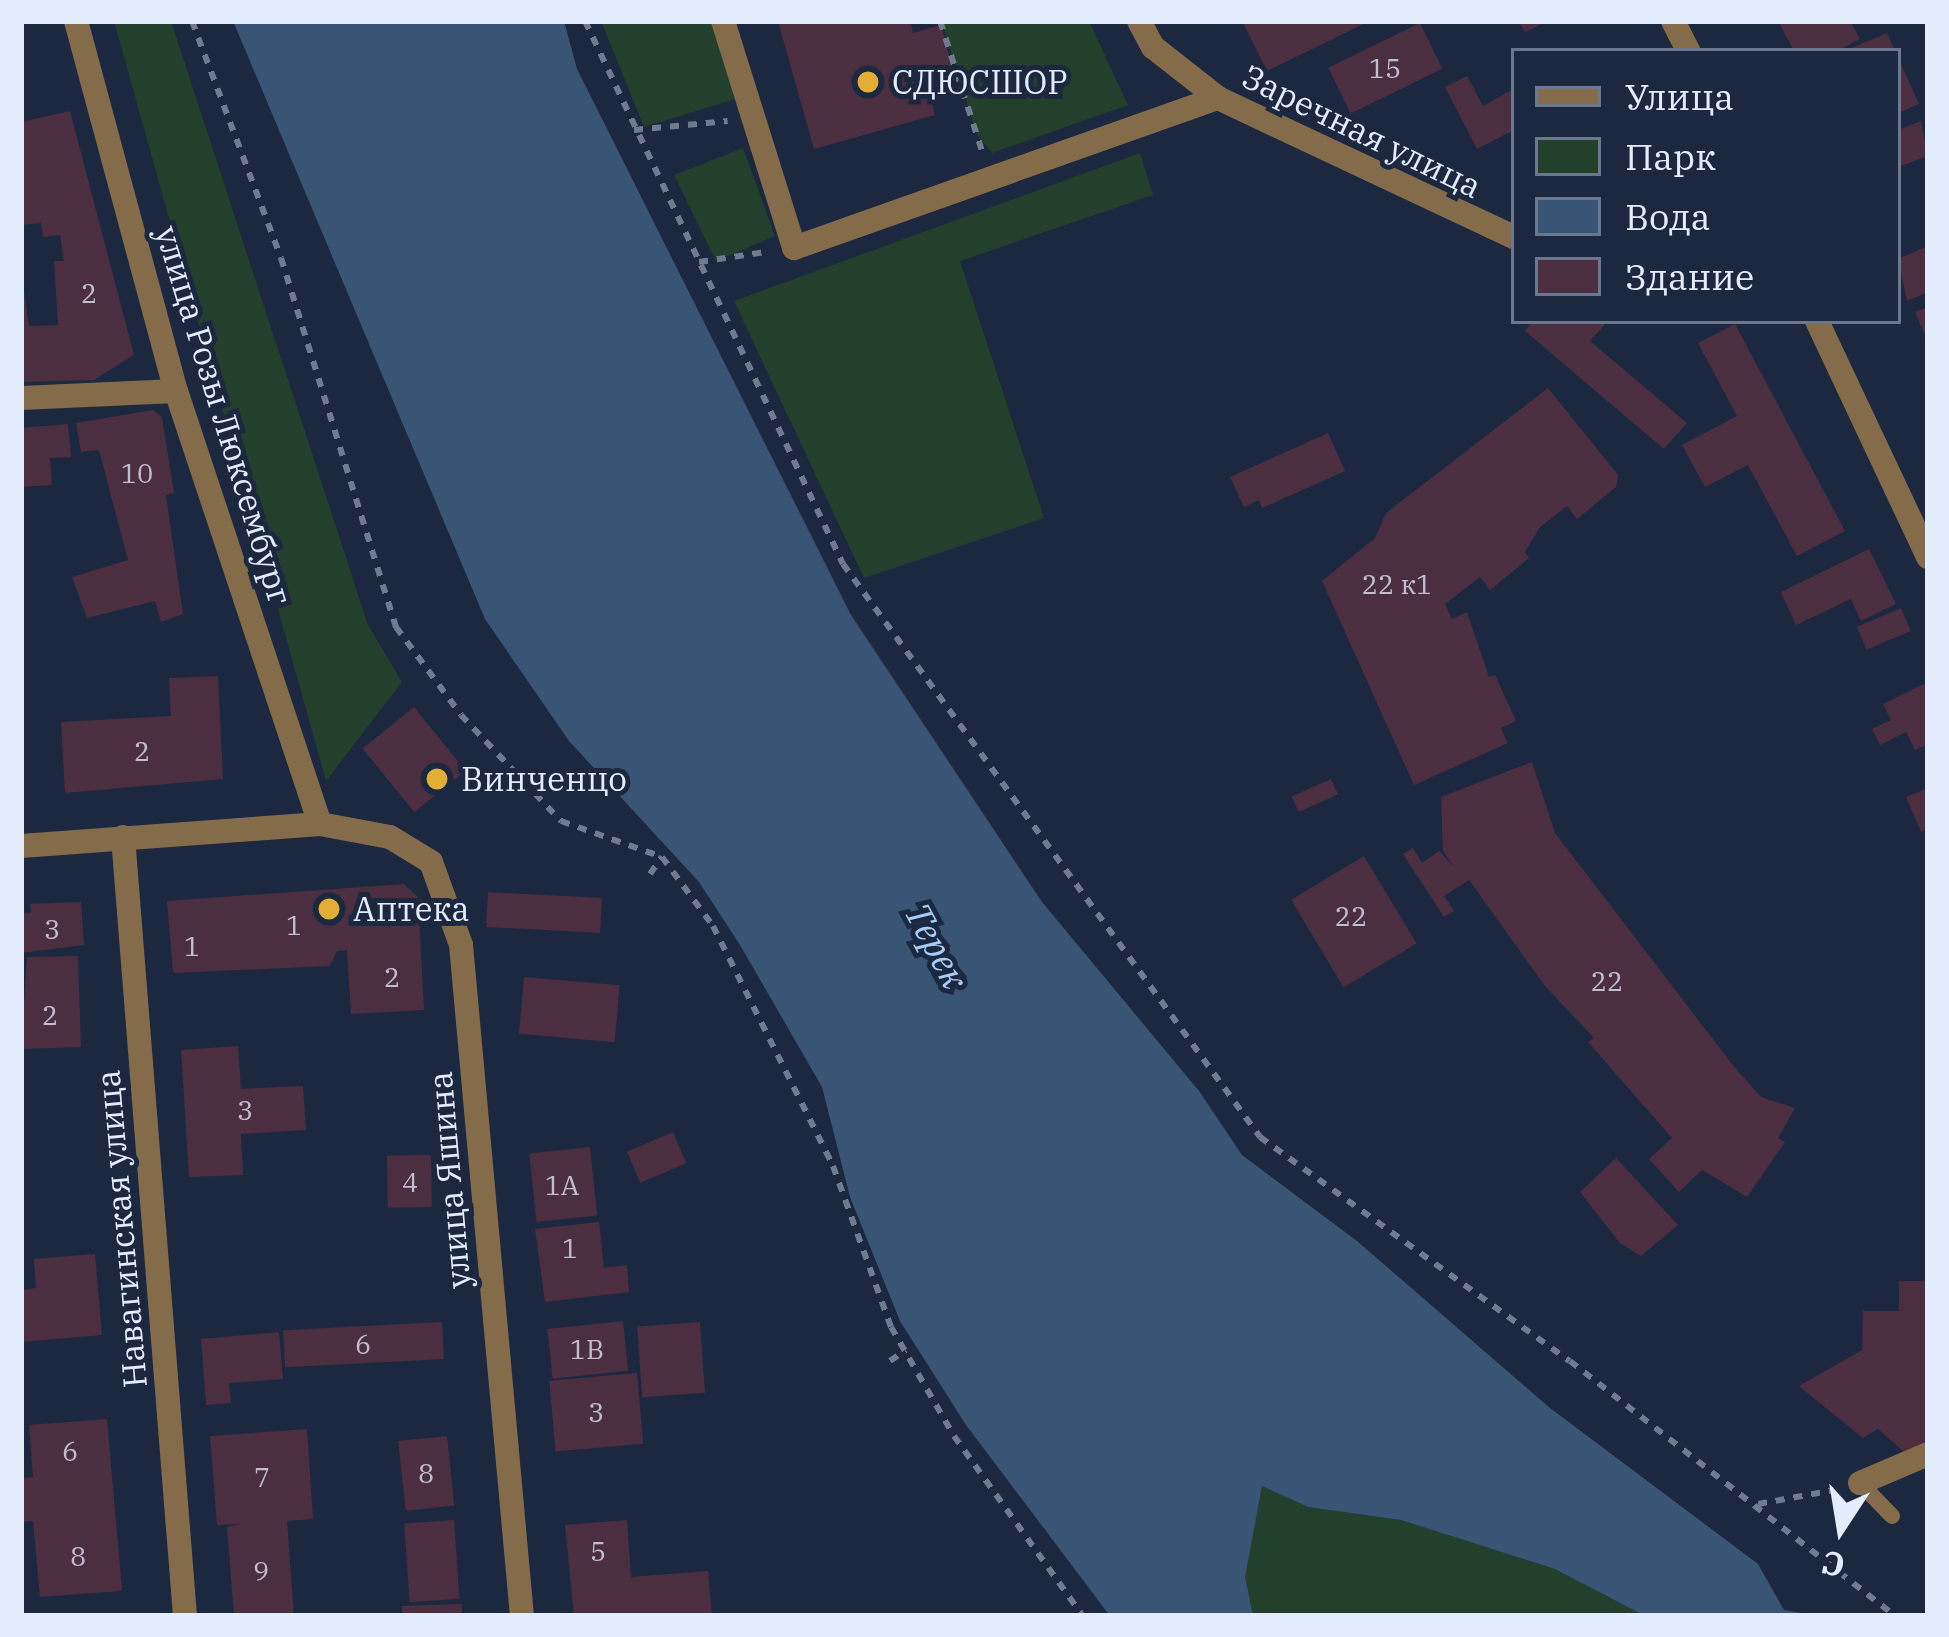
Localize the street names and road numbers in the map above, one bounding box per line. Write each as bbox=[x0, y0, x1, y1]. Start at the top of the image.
street label: Заречная улица bbox=[1236, 56, 1488, 206]
street label: улица Розы Люксембург bbox=[147, 221, 301, 609]
street label: Навагинская улица bbox=[87, 1068, 155, 1390]
street label: улица Яшина bbox=[420, 1070, 478, 1290]

